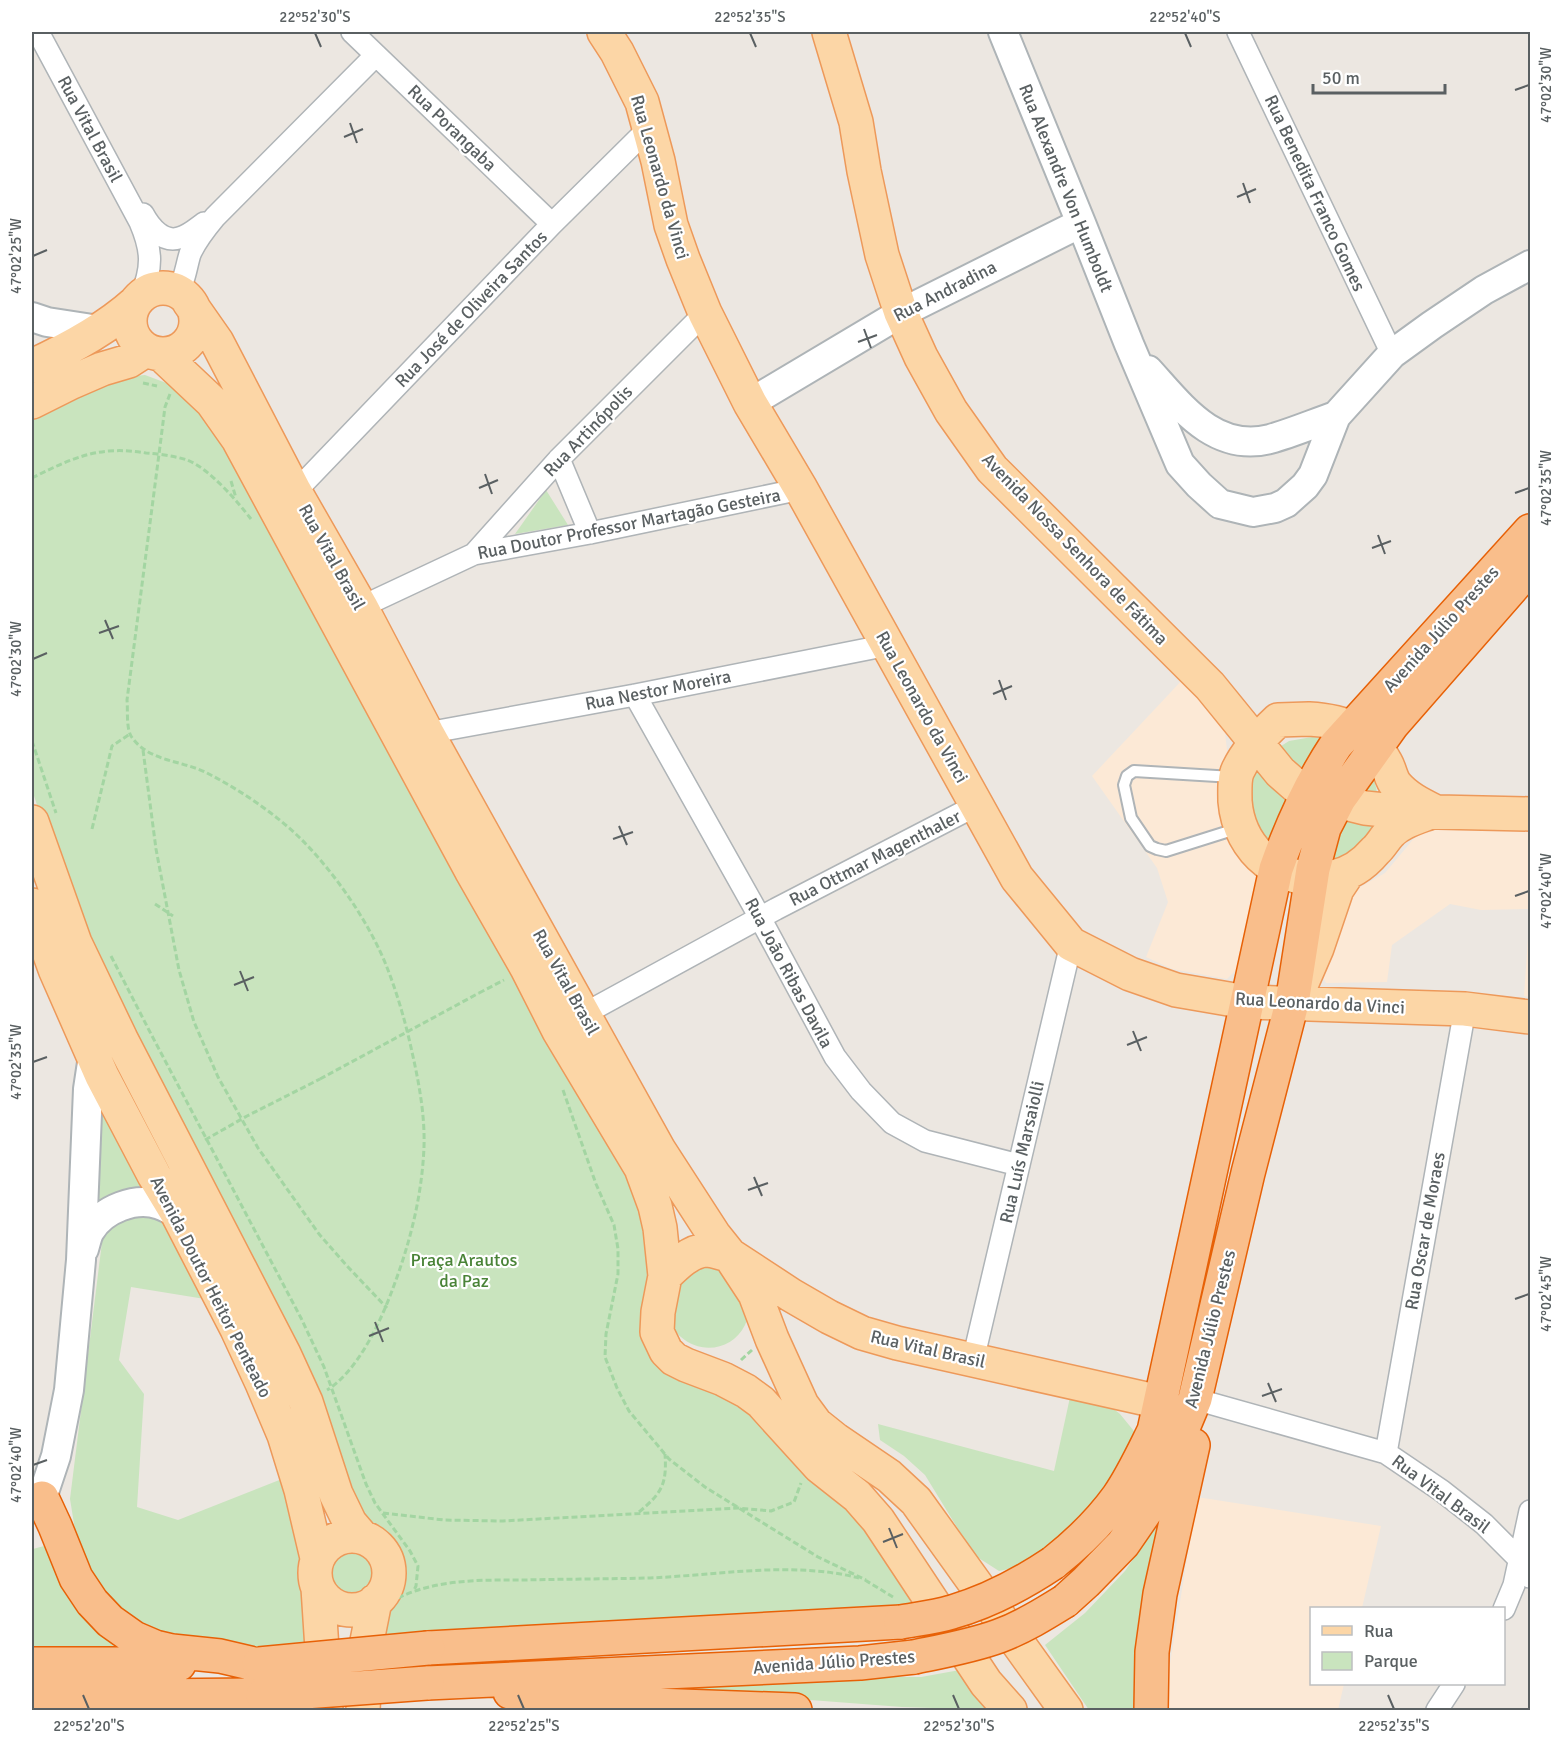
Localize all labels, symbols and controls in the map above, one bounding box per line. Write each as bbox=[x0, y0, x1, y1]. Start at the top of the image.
text: 22°52'30"S bbox=[279, 8, 351, 26]
text: 22°52'35"S bbox=[714, 8, 786, 26]
text: 22°52'40"S bbox=[1149, 8, 1221, 26]
text: 47°02'30"W bbox=[1537, 47, 1555, 123]
scale bar bbox=[1313, 57, 1445, 95]
text: 50 m bbox=[1322, 67, 1360, 89]
street label: Rua Vital Brasil bbox=[53, 72, 127, 186]
street label: Rua Porangaba bbox=[403, 80, 501, 176]
street label: Rua Alexandre Von Humboldt bbox=[1014, 81, 1118, 295]
street label: Rua Benedita Franco Gomes bbox=[1260, 91, 1370, 295]
street label: Rua Leonardo da Vinci bbox=[626, 92, 694, 262]
text: 47°02'25"W bbox=[7, 218, 25, 294]
street label: Rua José de Oliveira Santos bbox=[390, 226, 552, 392]
street label: Rua Andradina bbox=[890, 256, 1000, 326]
street label: Rua Artinópolis bbox=[539, 381, 637, 481]
street label: Avenida Nossa Senhora de Fátima bbox=[977, 449, 1173, 649]
text: 47°02'35"W bbox=[1537, 450, 1555, 526]
street label: Rua Doutor Professor Martagão Gesteira bbox=[476, 484, 782, 564]
street label: Rua Vital Brasil bbox=[294, 500, 370, 614]
street label: Avenida Júlio Prestes bbox=[1378, 561, 1504, 697]
text: 47°02'30"W bbox=[7, 621, 25, 697]
street label: Rua Leonardo da Vinci bbox=[871, 627, 973, 787]
street label: Rua Nestor Moreira bbox=[583, 665, 733, 715]
street label: Rua Ottmar Magenthaler bbox=[785, 805, 965, 911]
text: 47°02'40"W bbox=[1537, 853, 1555, 929]
street label: Rua João Ribas Davila bbox=[740, 894, 838, 1052]
street label: Rua Vital Brasil bbox=[528, 925, 604, 1039]
street label: Rua Leonardo da Vinci bbox=[1234, 988, 1406, 1018]
text: 47°02'35"W bbox=[7, 1024, 25, 1100]
street label: Rua Luís Marsaiolli bbox=[995, 1079, 1049, 1225]
street label: Rua Oscar de Moraes bbox=[1400, 1150, 1450, 1312]
street label: Avenida Doutor Heitor Penteado bbox=[145, 1173, 277, 1401]
street label: Avenida Júlio Prestes bbox=[1180, 1247, 1240, 1410]
park label: Praça Arautos da Paz bbox=[411, 1249, 518, 1292]
text: 47°02'45"W bbox=[1537, 1256, 1555, 1332]
street label: Rua Vital Brasil bbox=[868, 1325, 988, 1373]
text: 47°02'40"W bbox=[7, 1427, 25, 1503]
street label: Rua Vital Brasil bbox=[1387, 1450, 1495, 1538]
legend bbox=[1310, 1607, 1505, 1685]
text: Rua bbox=[1364, 1620, 1393, 1642]
street label: Avenida Júlio Prestes bbox=[752, 1645, 916, 1679]
text: Parque bbox=[1364, 1650, 1418, 1672]
text: 22°52'20"S bbox=[53, 1717, 125, 1735]
text: 22°52'25"S bbox=[488, 1717, 560, 1735]
text: 22°52'30"S bbox=[923, 1717, 995, 1735]
text: 22°52'35"S bbox=[1358, 1717, 1430, 1735]

